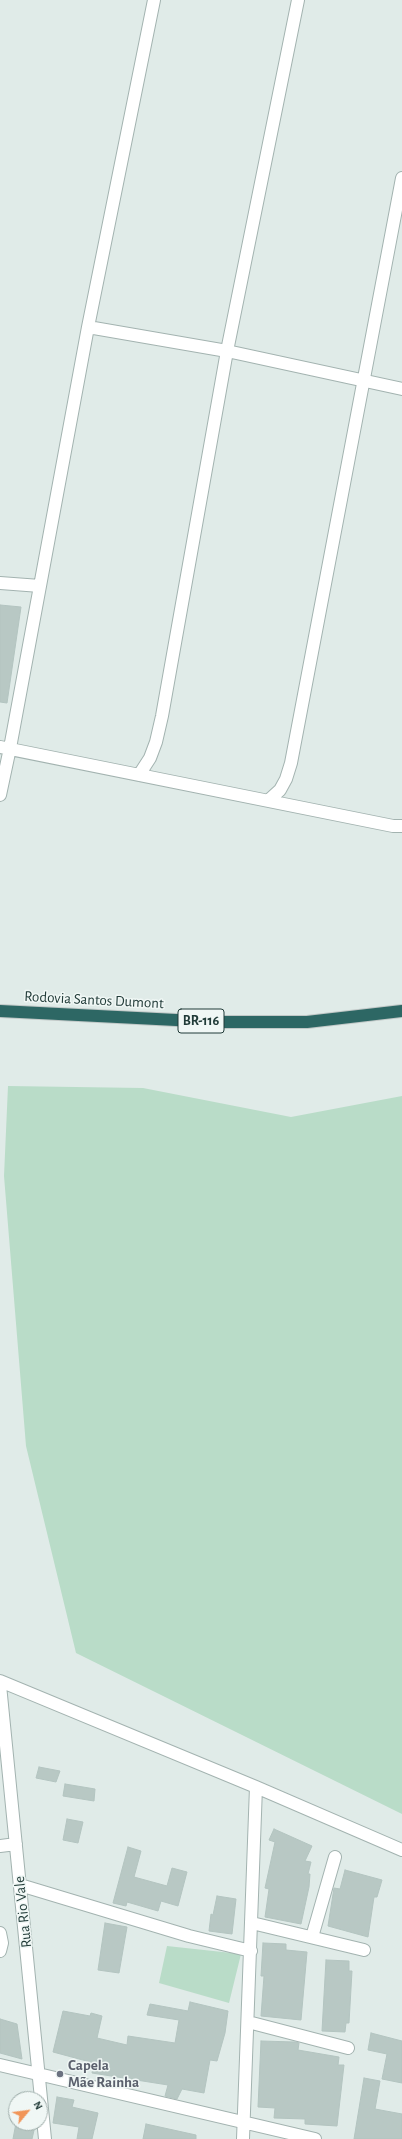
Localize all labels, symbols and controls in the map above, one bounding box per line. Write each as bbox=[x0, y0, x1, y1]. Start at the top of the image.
street label: Rodovia Santos Dumont bbox=[24, 987, 164, 1013]
road number: BR-116 bbox=[178, 1009, 224, 1033]
street label: Rua Rio Vale bbox=[10, 1875, 36, 1949]
place label: Capela Mãe Rainha bbox=[68, 2056, 139, 2091]
marker: Capela Mãe Rainha bbox=[55, 2069, 65, 2079]
north arrow bbox=[8, 2091, 48, 2131]
text: N bbox=[31, 2099, 45, 2111]

